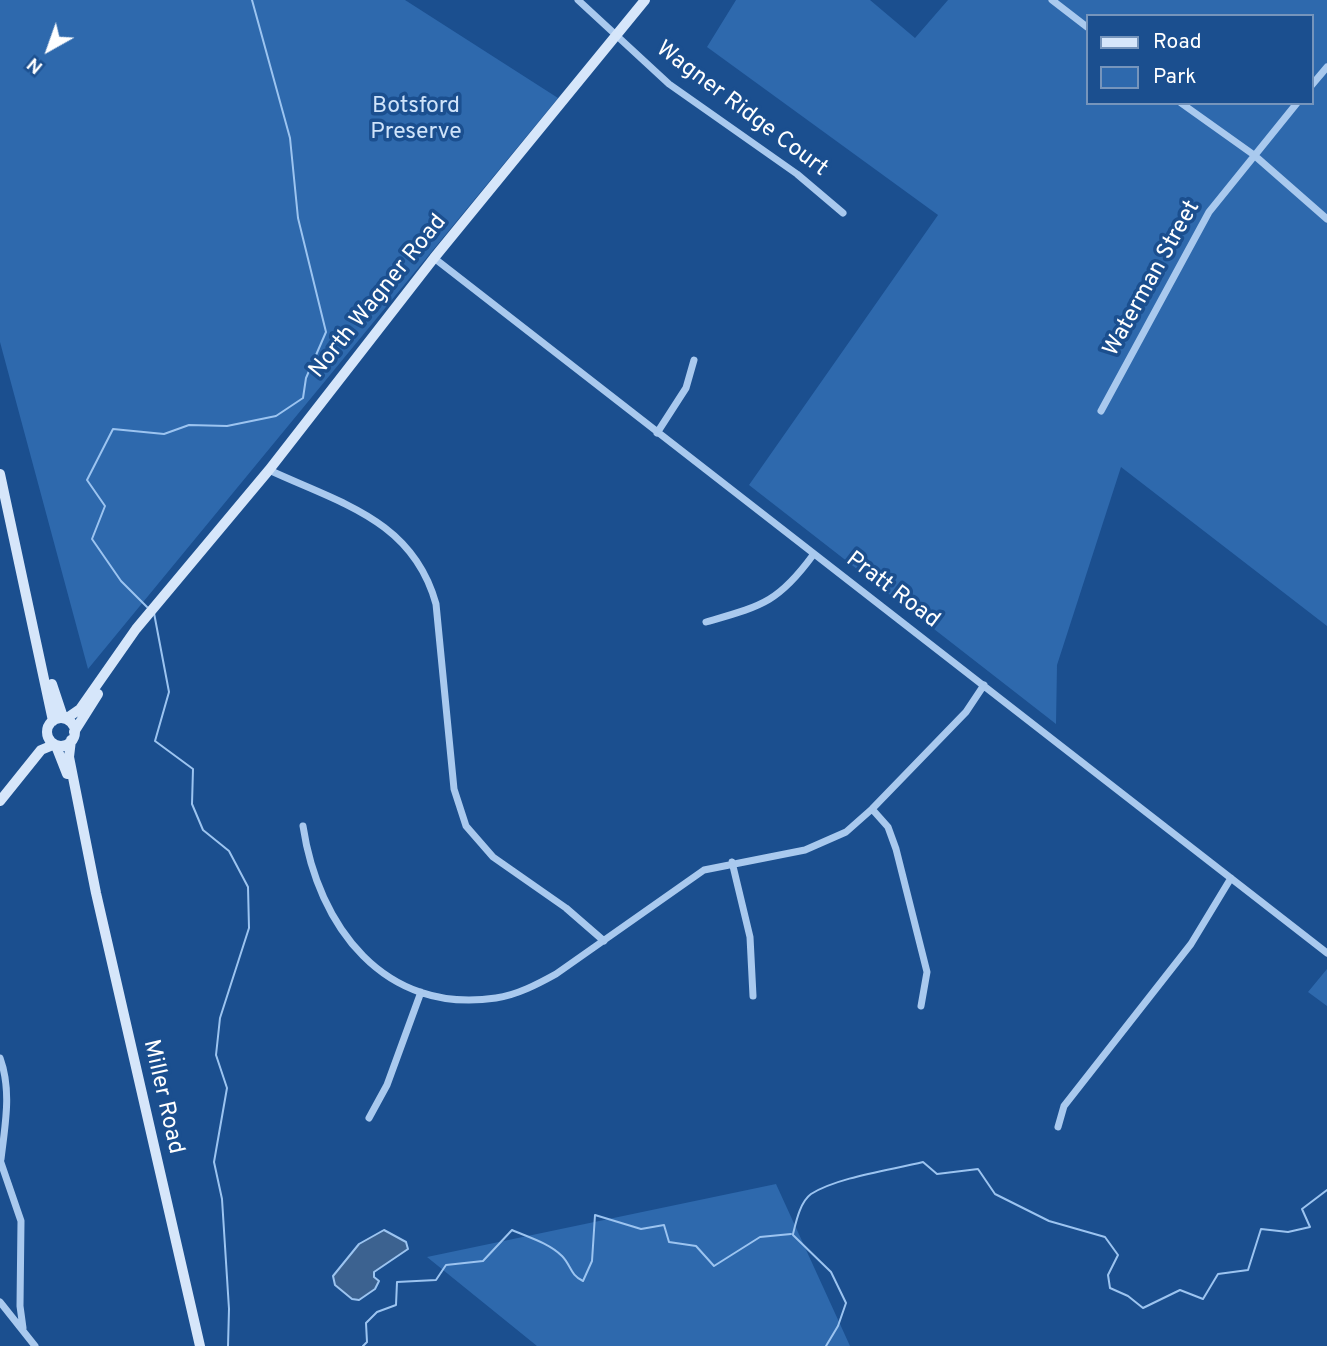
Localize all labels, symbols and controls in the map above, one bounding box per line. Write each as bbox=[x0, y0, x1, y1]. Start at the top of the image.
north arrow bbox=[14, 14, 84, 84]
legend bbox=[1086, 14, 1313, 105]
text: Road bbox=[1153, 29, 1202, 56]
street label: Wagner Ridge Court bbox=[650, 36, 832, 184]
text: N bbox=[23, 52, 48, 79]
text: Park bbox=[1153, 64, 1196, 91]
park label: Botsford Preserve bbox=[370, 93, 462, 147]
street label: Waterman Street bbox=[1099, 196, 1207, 362]
street label: North Wagner Road bbox=[304, 210, 454, 384]
street label: Pratt Road bbox=[840, 547, 944, 635]
street label: Miller Road bbox=[135, 1037, 189, 1157]

